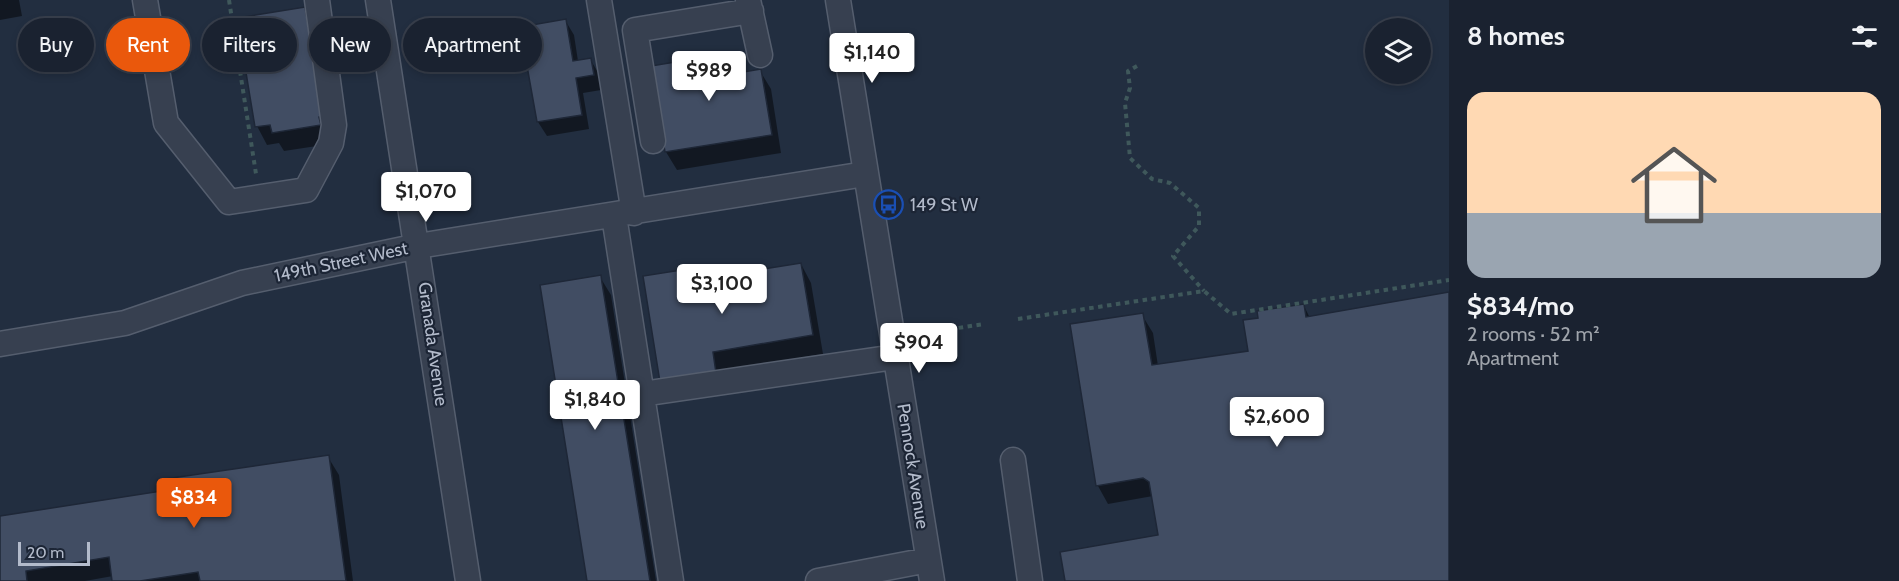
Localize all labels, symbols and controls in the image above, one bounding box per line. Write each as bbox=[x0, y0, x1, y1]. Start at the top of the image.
chip: Buy bbox=[18, 18, 94, 72]
chip: Rent bbox=[106, 18, 190, 72]
chip: Filters bbox=[202, 18, 297, 72]
chip: New bbox=[309, 18, 391, 72]
chip: Apartment bbox=[403, 18, 542, 72]
map controls bbox=[1365, 18, 1431, 84]
button: layers bbox=[1365, 18, 1431, 84]
text: 8 homes bbox=[1467, 20, 1565, 52]
icon: filters bbox=[1848, 20, 1881, 53]
pin: $1,140 bbox=[823, 33, 921, 84]
text: $1,140 bbox=[843, 40, 901, 64]
pin: $989 bbox=[673, 51, 745, 102]
text: $989 bbox=[686, 58, 732, 82]
icon: home bbox=[1620, 131, 1728, 239]
pin: $1,070 bbox=[377, 172, 475, 223]
text: $1,070 bbox=[395, 179, 457, 203]
bus stop icon: 149 St W bbox=[873, 189, 905, 221]
place label: 149 St W bbox=[910, 194, 978, 216]
street label: 149th Street West bbox=[272, 237, 410, 287]
pin: $3,100 bbox=[673, 264, 771, 315]
text: $3,100 bbox=[691, 271, 753, 295]
street label: Granada Avenue bbox=[413, 281, 453, 407]
text: $834/mo bbox=[1467, 290, 1574, 322]
text: 2 rooms · 52 m² bbox=[1467, 322, 1600, 346]
pin: $904 bbox=[883, 323, 955, 374]
text: $904 bbox=[894, 330, 944, 354]
text: Apartment bbox=[1467, 346, 1559, 370]
pin: $1,840 bbox=[546, 380, 644, 431]
text: $1,840 bbox=[564, 387, 626, 411]
pin: $2,600 bbox=[1228, 397, 1326, 448]
street label: Pennock Avenue bbox=[892, 402, 934, 530]
text: $2,600 bbox=[1244, 404, 1310, 428]
pin: $834 bbox=[158, 478, 230, 529]
text: $834 bbox=[171, 485, 217, 509]
scale bar bbox=[18, 539, 90, 566]
text: 20 m bbox=[27, 543, 64, 562]

